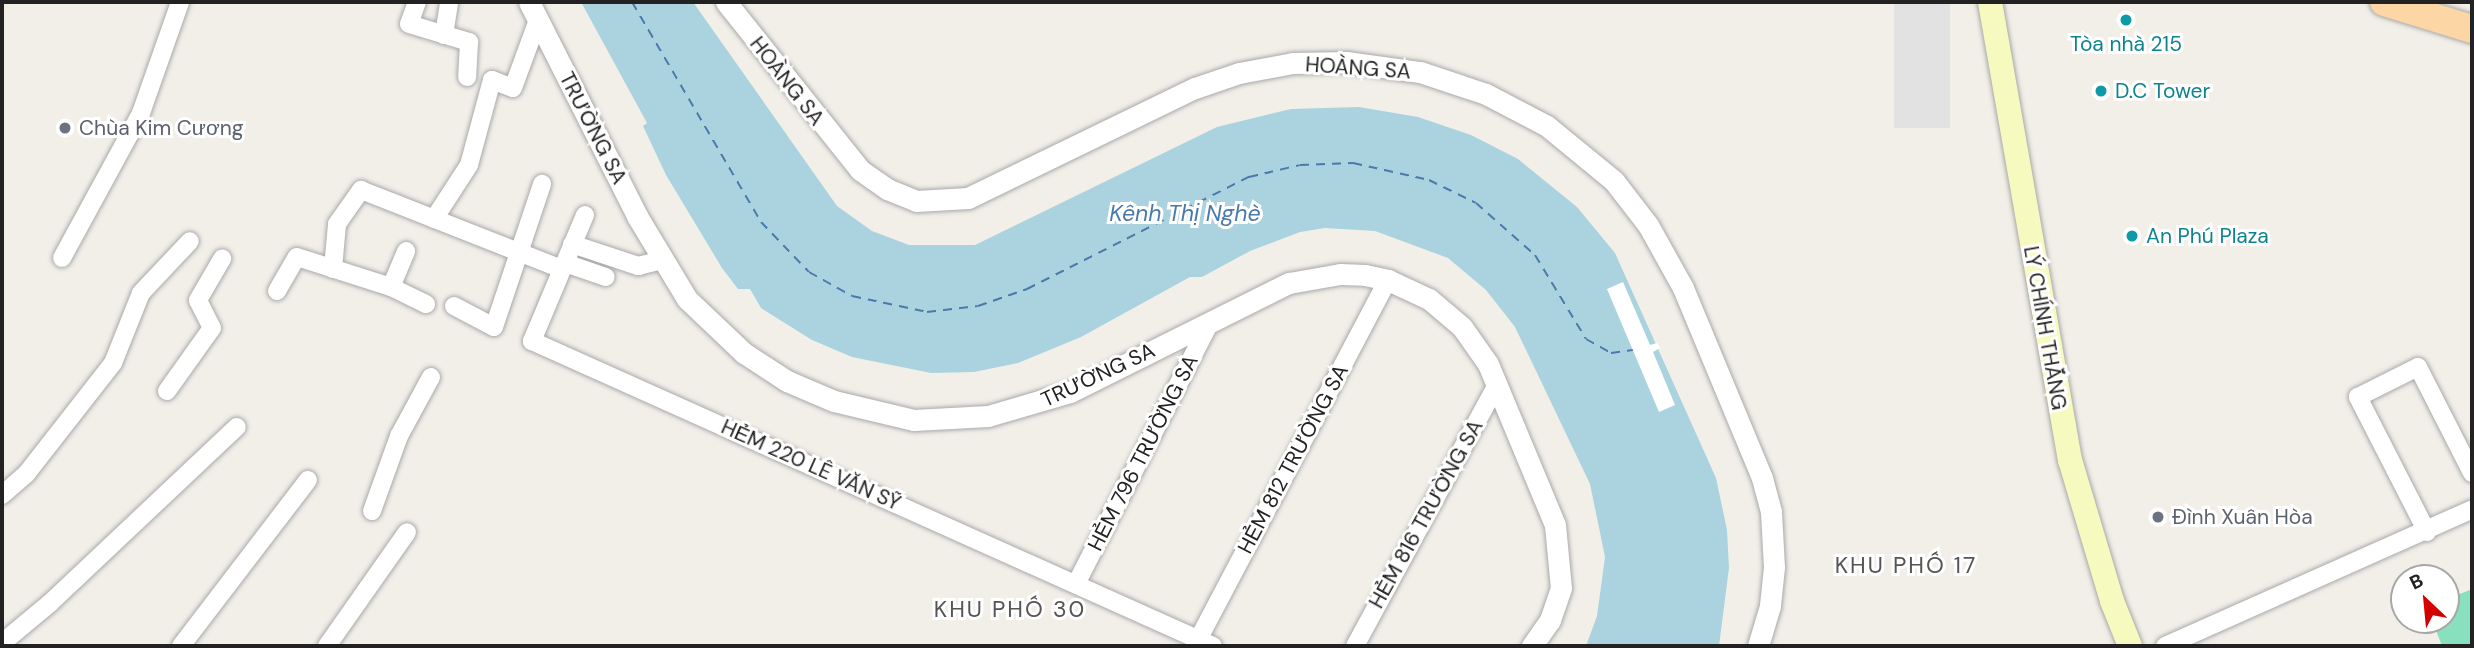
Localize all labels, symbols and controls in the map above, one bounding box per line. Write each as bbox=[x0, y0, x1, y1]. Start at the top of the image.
marker: Tòa nhà 215 bbox=[2118, 12, 2134, 28]
place label: Tòa nhà 215 bbox=[2070, 31, 2182, 57]
street label: HOÀNG SA bbox=[745, 32, 829, 130]
street label: HOÀNG SA bbox=[1304, 52, 1412, 84]
street label: TRƯỜNG SA bbox=[554, 68, 632, 188]
place label: D.C Tower bbox=[2115, 78, 2210, 104]
marker: D.C Tower bbox=[2093, 83, 2109, 99]
place label: Chùa Kim Cương bbox=[79, 115, 243, 141]
marker: Chùa Kim Cương bbox=[57, 120, 73, 136]
water label: Kênh Thị Nghè bbox=[1109, 199, 1261, 227]
place label: An Phú Plaza bbox=[2146, 223, 2269, 249]
marker: An Phú Plaza bbox=[2124, 228, 2140, 244]
street label: LÝ CHÍNH THẮNG bbox=[2018, 244, 2072, 412]
street label: TRƯỜNG SA bbox=[1037, 338, 1159, 412]
street label: HẺM 796 TRƯỜNG SA bbox=[1083, 351, 1203, 555]
street label: HẺM 812 TRƯỜNG SA bbox=[1232, 360, 1354, 558]
street label: HẺM 220 LÊ VĂN SỸ bbox=[717, 414, 905, 516]
street label: HẺM 816 TRƯỜNG SA bbox=[1364, 415, 1488, 613]
place label: Đình Xuân Hòa bbox=[2172, 504, 2313, 530]
marker: Đình Xuân Hòa bbox=[2150, 509, 2166, 525]
district label: KHU PHỐ 17 bbox=[1836, 551, 1976, 579]
north arrow bbox=[2390, 564, 2460, 634]
text: B bbox=[2406, 568, 2427, 595]
district label: KHU PHỐ 30 bbox=[935, 595, 1085, 623]

